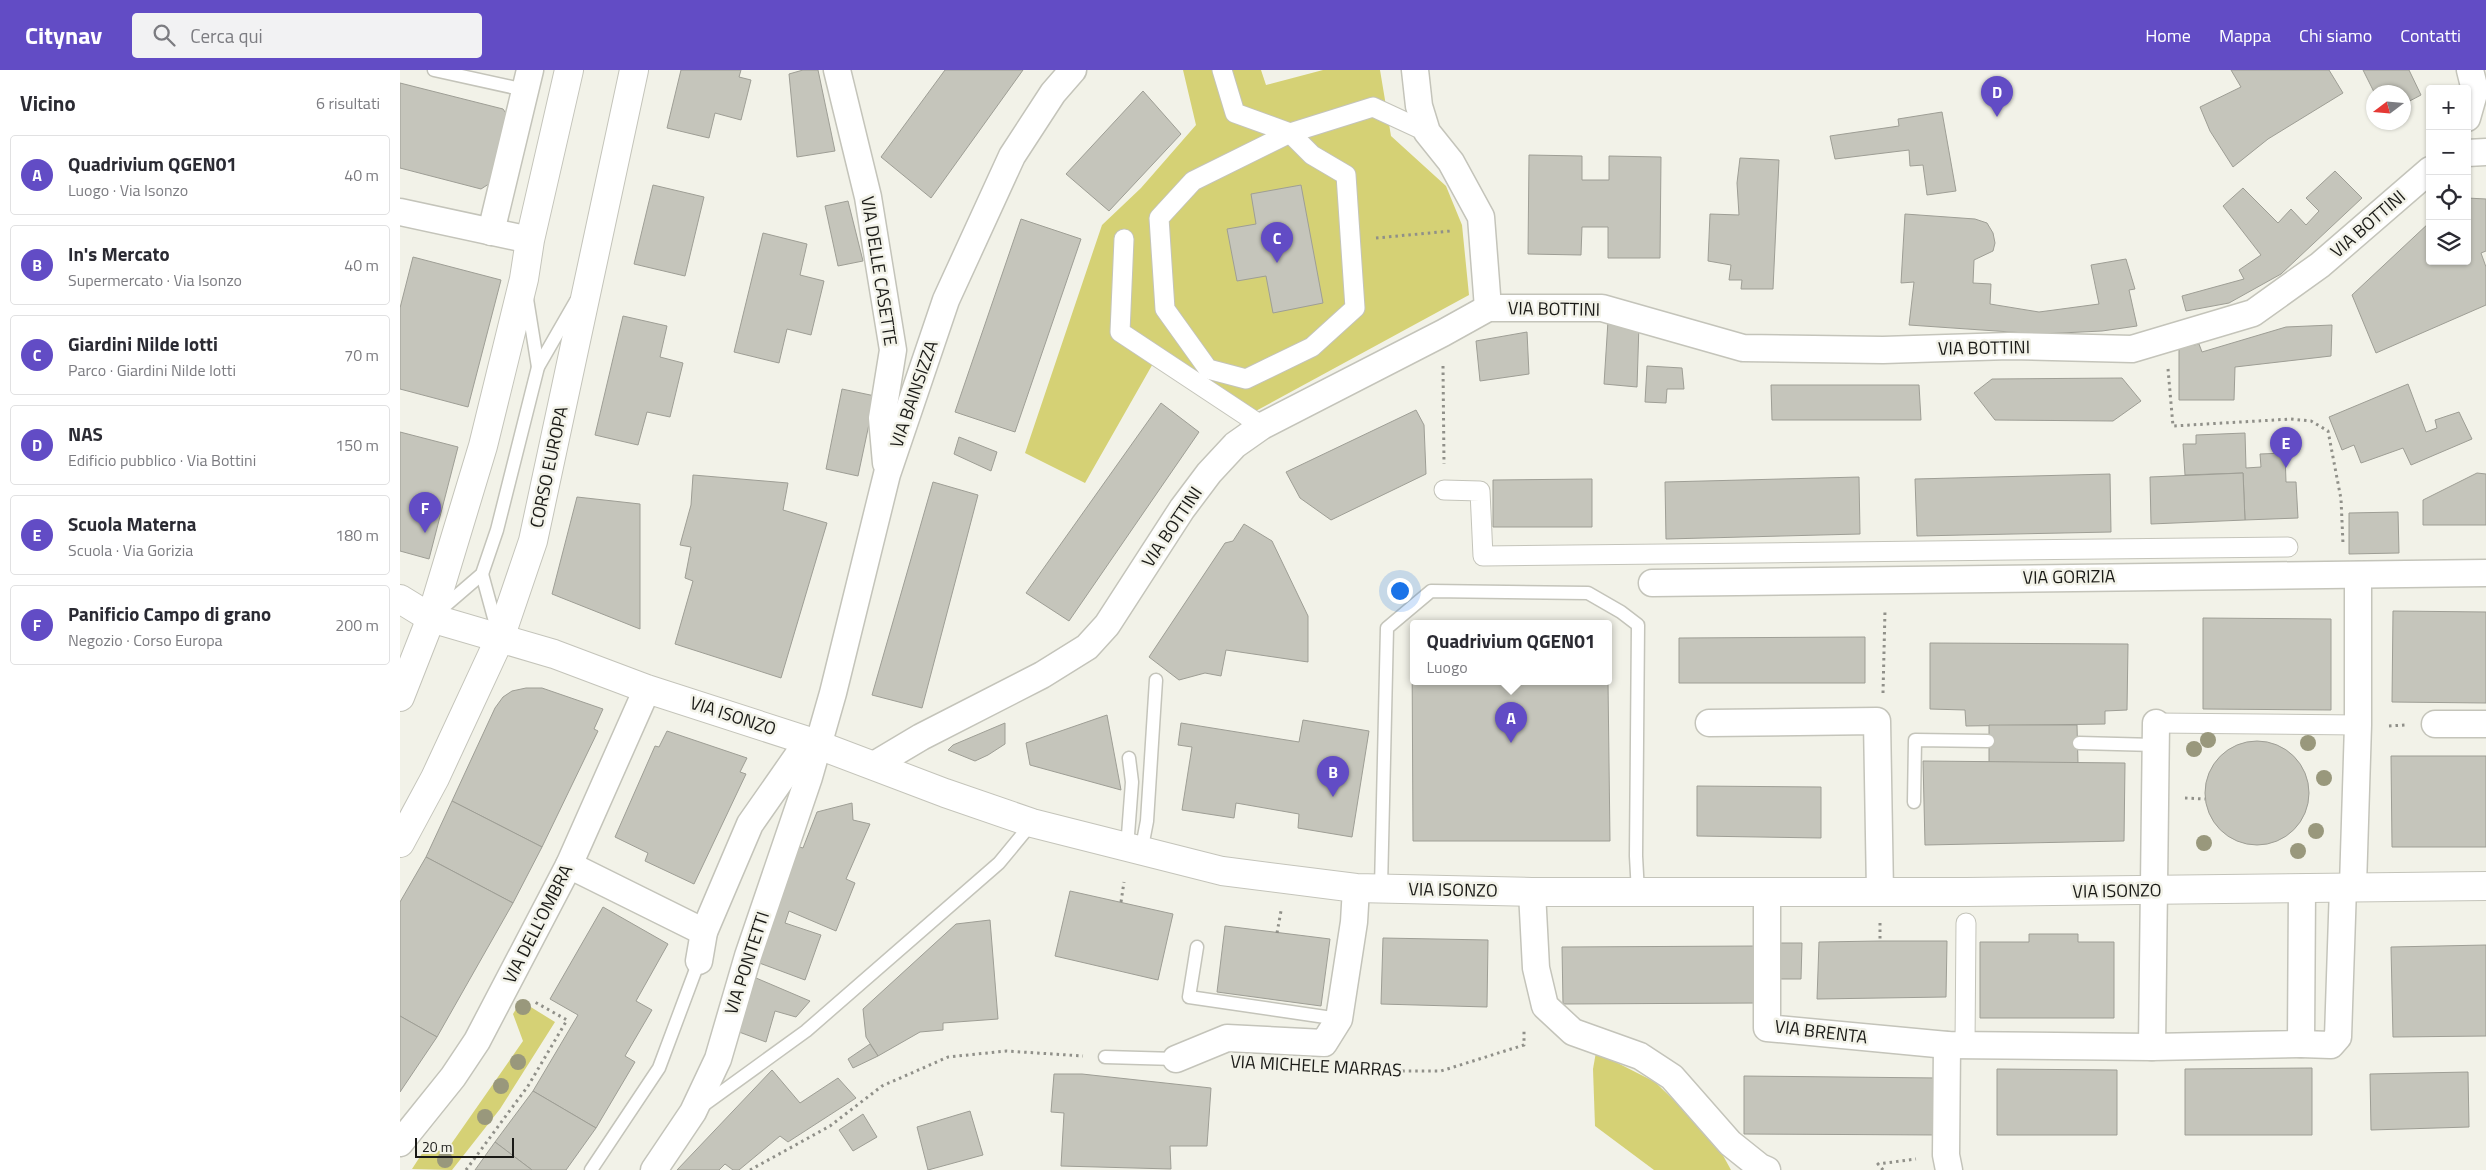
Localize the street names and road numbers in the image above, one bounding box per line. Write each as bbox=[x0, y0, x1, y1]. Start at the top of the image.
street label: VIA BOTTINI bbox=[2324, 183, 2411, 264]
street label: VIA DELLE CASETTE bbox=[854, 194, 905, 348]
street label: VIA BOTTINI bbox=[1508, 294, 1600, 323]
street label: VIA BOTTINI bbox=[1938, 333, 2030, 362]
street label: VIA BAINSIZZA bbox=[883, 336, 945, 451]
street label: CORSO EUROPA bbox=[522, 403, 575, 530]
street label: VIA BOTTINI bbox=[1135, 481, 1209, 572]
street label: VIA GORIZIA bbox=[2022, 562, 2116, 591]
street label: VIA ISONZO bbox=[687, 689, 780, 742]
street label: VIA DELL'OMBRA bbox=[496, 859, 579, 988]
street label: VIA ISONZO bbox=[1408, 875, 1498, 904]
street label: VIA ISONZO bbox=[2072, 876, 2162, 905]
street label: VIA PONTETTI bbox=[717, 908, 776, 1018]
street label: VIA BRENTA bbox=[1773, 1012, 1869, 1051]
street label: VIA MICHELE MARRAS bbox=[1230, 1048, 1403, 1083]

